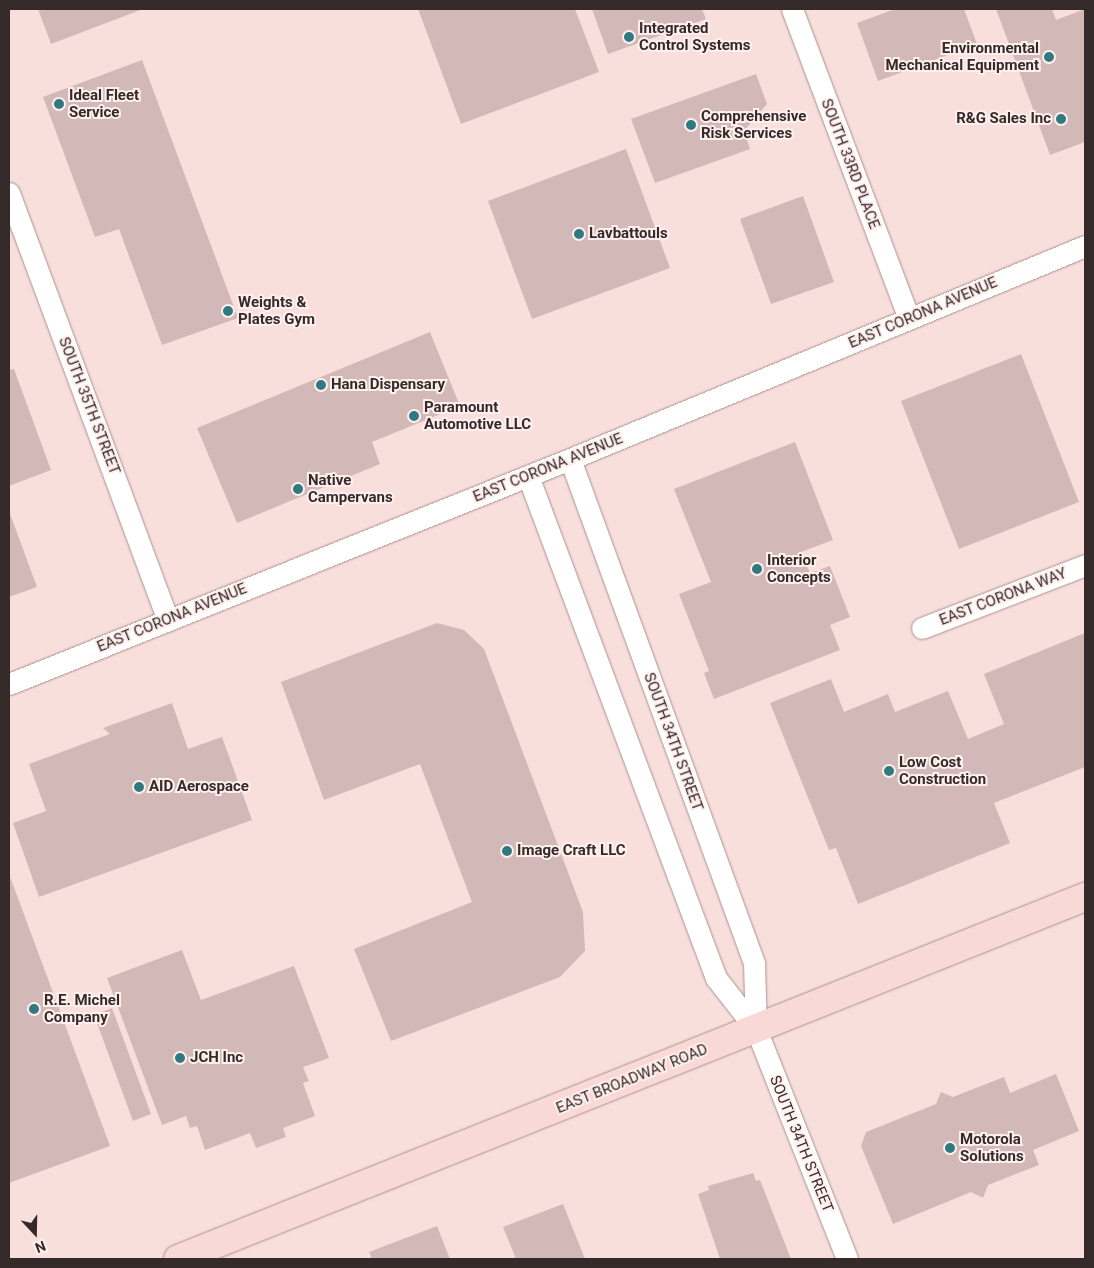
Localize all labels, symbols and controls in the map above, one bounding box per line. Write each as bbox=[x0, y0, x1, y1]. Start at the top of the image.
place label: Integrated Control Systems bbox=[639, 19, 751, 54]
marker: Integrated Control Systems bbox=[623, 31, 635, 43]
place label: Environmental Mechanical Equipment bbox=[885, 39, 1039, 74]
marker: Environmental Mechanical Equipment bbox=[1043, 51, 1055, 63]
place label: Ideal Fleet Service bbox=[69, 86, 139, 121]
street label: SOUTH 33RD PLACE bbox=[817, 97, 883, 231]
marker: Ideal Fleet Service bbox=[53, 98, 65, 110]
place label: Comprehensive Risk Services bbox=[701, 107, 806, 142]
place label: R&G Sales Inc bbox=[956, 110, 1051, 128]
marker: R&G Sales Inc bbox=[1055, 113, 1067, 125]
marker: Comprehensive Risk Services bbox=[685, 119, 697, 131]
place label: Lavbattouls bbox=[589, 225, 668, 243]
marker: Lavbattouls bbox=[573, 228, 585, 240]
street label: EAST CORONA AVENUE bbox=[846, 273, 1000, 353]
place label: Weights & Plates Gym bbox=[238, 293, 315, 328]
marker: Weights & Plates Gym bbox=[222, 305, 234, 317]
street label: SOUTH 35TH STREET bbox=[54, 335, 124, 477]
place label: Hana Dispensary bbox=[331, 376, 445, 394]
marker: Hana Dispensary bbox=[315, 379, 327, 391]
place label: Paramount Automotive LLC bbox=[424, 398, 531, 433]
marker: Paramount Automotive LLC bbox=[408, 410, 420, 422]
street label: EAST CORONA AVENUE bbox=[470, 430, 626, 506]
place label: Native Campervans bbox=[308, 471, 393, 506]
marker: Native Campervans bbox=[292, 483, 304, 495]
place label: Interior Concepts bbox=[767, 551, 831, 586]
marker: Interior Concepts bbox=[751, 563, 763, 575]
street label: EAST CORONA WAY bbox=[937, 564, 1069, 630]
street label: EAST CORONA AVENUE bbox=[94, 580, 250, 656]
street label: SOUTH 34TH STREET bbox=[640, 670, 706, 814]
place label: Low Cost Construction bbox=[899, 753, 986, 788]
marker: Low Cost Construction bbox=[883, 765, 895, 777]
place label: AID Aerospace bbox=[149, 778, 249, 796]
marker: AID Aerospace bbox=[133, 781, 145, 793]
place label: Image Craft LLC bbox=[517, 842, 626, 860]
marker: Image Craft LLC bbox=[501, 845, 513, 857]
place label: R.E. Michel Company bbox=[44, 991, 120, 1026]
marker: R.E. Michel Company bbox=[28, 1003, 40, 1015]
street label: EAST BROADWAY ROAD bbox=[553, 1040, 711, 1118]
place label: JCH Inc bbox=[190, 1049, 243, 1067]
marker: JCH Inc bbox=[174, 1052, 186, 1064]
street label: SOUTH 34TH STREET bbox=[765, 1073, 837, 1215]
place label: Motorola Solutions bbox=[960, 1130, 1024, 1165]
marker: Motorola Solutions bbox=[944, 1142, 956, 1154]
north arrow bbox=[10, 1208, 60, 1258]
text: N bbox=[33, 1238, 48, 1256]

